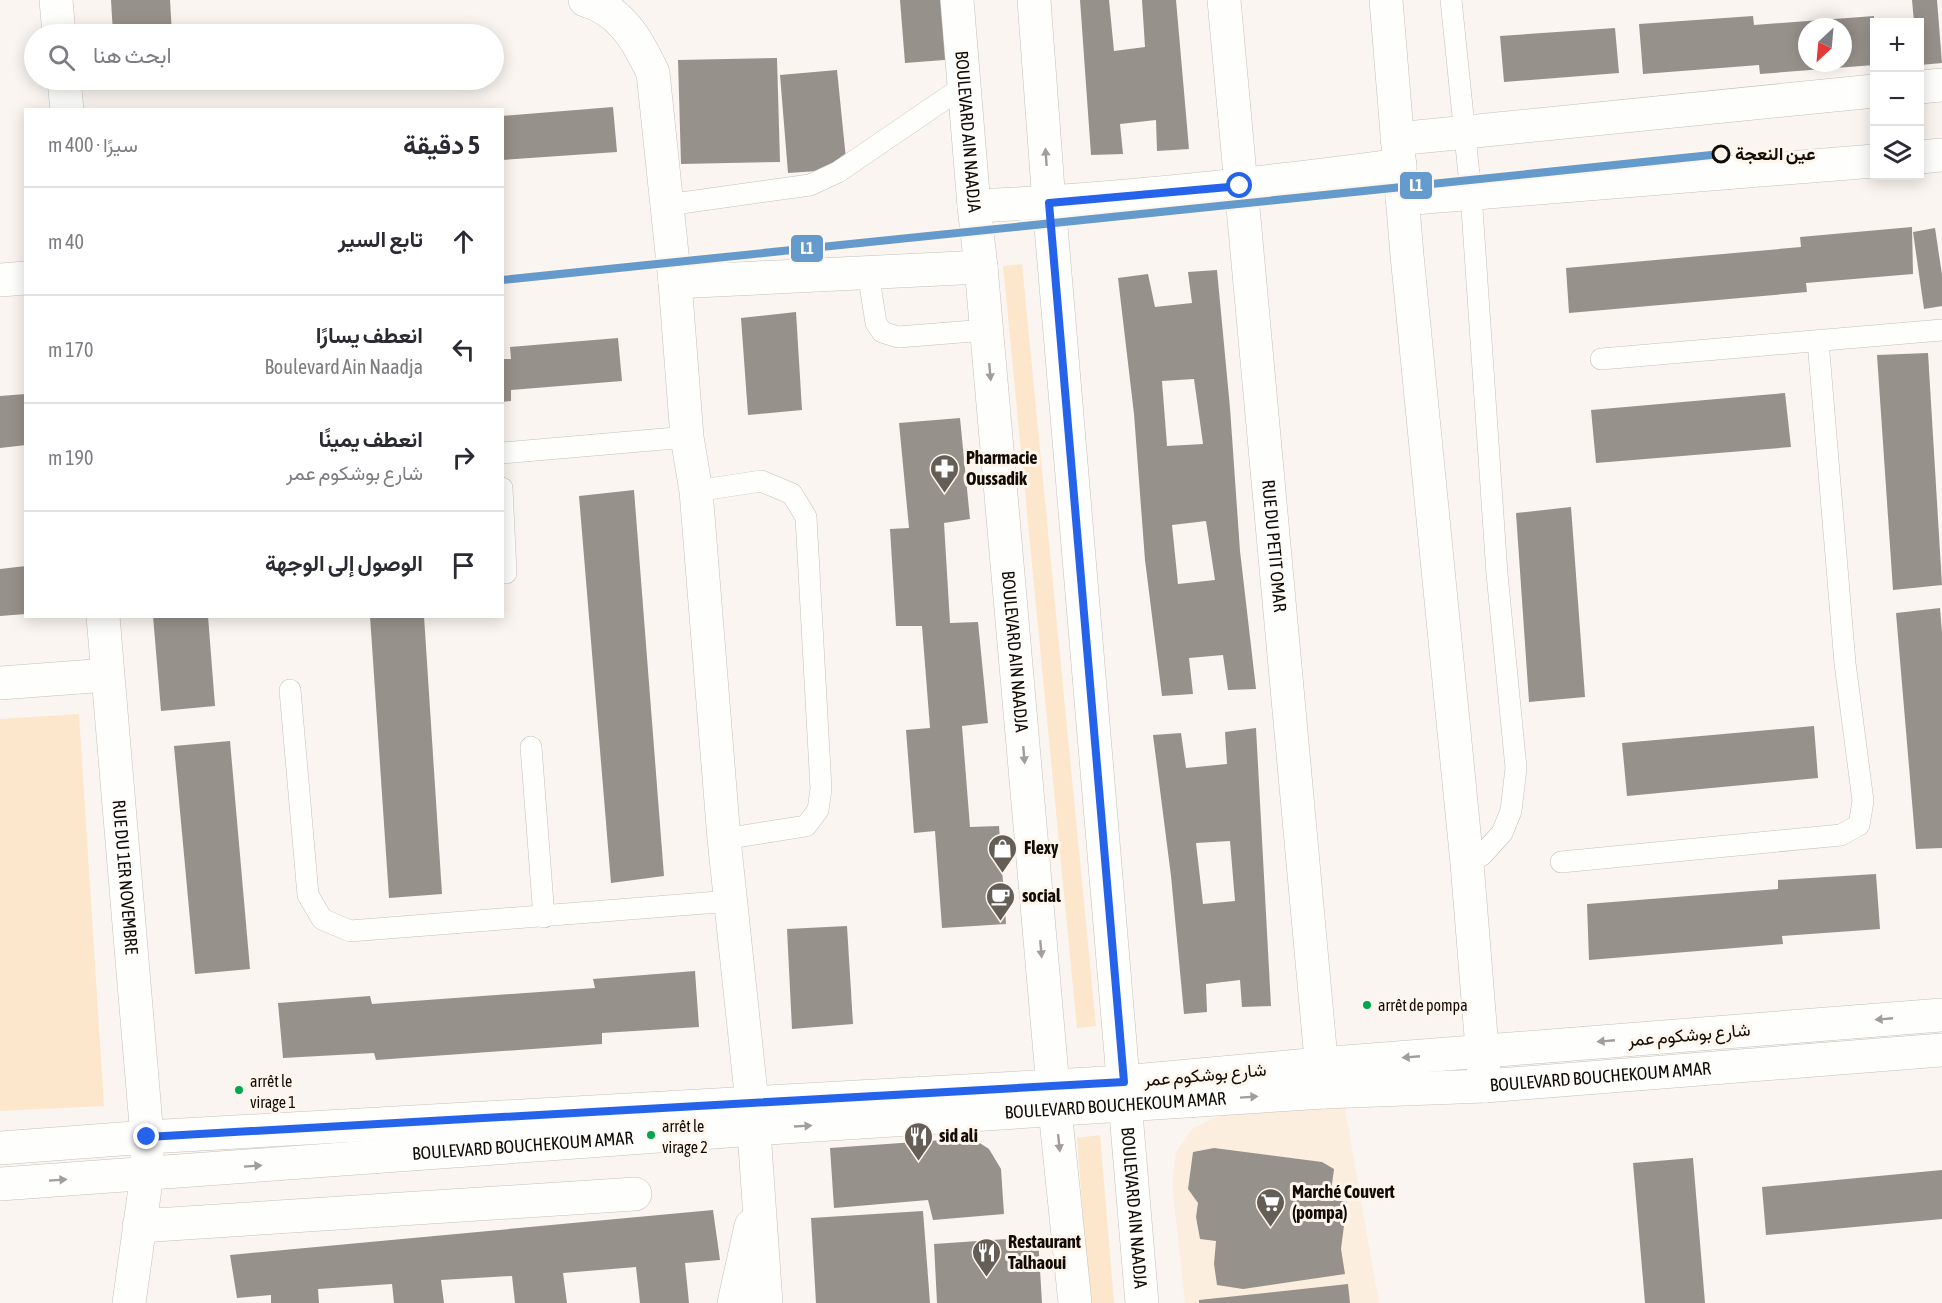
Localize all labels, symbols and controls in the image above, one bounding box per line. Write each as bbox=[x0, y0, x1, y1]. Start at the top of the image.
north arrow bbox=[1798, 18, 1852, 72]
map controls bbox=[1870, 18, 1924, 180]
button: + bbox=[1870, 18, 1924, 72]
search box bbox=[24, 24, 504, 90]
icon: search bbox=[45, 41, 78, 74]
text: ابحث هنا bbox=[93, 42, 172, 68]
street label: BOULEVARD AIN NAADJA bbox=[951, 50, 986, 214]
button: − bbox=[1870, 72, 1924, 126]
button: layers bbox=[1870, 126, 1924, 180]
text: 5 دقيقة bbox=[403, 130, 480, 160]
text: سيرًا · 400 m bbox=[48, 133, 138, 156]
place label: عين النعجة bbox=[1735, 143, 1816, 165]
marker: عين النعجة bbox=[1712, 145, 1730, 163]
one-way arrow bbox=[1041, 147, 1050, 166]
line badge: L1 bbox=[1399, 171, 1433, 200]
route start bbox=[1226, 172, 1252, 198]
text: L1 bbox=[1409, 176, 1423, 194]
icon: ahead bbox=[447, 225, 480, 258]
text: تابع السير bbox=[338, 226, 423, 252]
text: 40 m bbox=[48, 230, 84, 253]
line badge: L1 bbox=[790, 234, 824, 263]
text: L1 bbox=[800, 239, 814, 257]
text: انعطف يسارًا bbox=[316, 322, 423, 348]
icon: left bbox=[447, 333, 480, 366]
text: 170 m bbox=[48, 338, 93, 361]
text: Boulevard Ain Naadja bbox=[264, 355, 423, 378]
one-way arrow bbox=[985, 363, 995, 382]
text: انعطف يمينًا bbox=[319, 426, 423, 452]
icon: right bbox=[447, 441, 480, 474]
text: 190 m bbox=[48, 446, 93, 469]
place label: Pharmacie Oussadik bbox=[966, 447, 1038, 489]
pharmacy icon: Pharmacie Oussadik bbox=[929, 452, 961, 494]
text: شارع بوشكوم عمر bbox=[286, 461, 423, 484]
street label: RUE DU PETIT OMAR bbox=[1258, 479, 1291, 613]
icon: arrive bbox=[447, 549, 480, 582]
text: الوصول إلى الوجهة bbox=[265, 550, 423, 576]
street label: BOULEVARD AIN NAADJA bbox=[998, 570, 1033, 733]
one-way arrow bbox=[1019, 745, 1029, 764]
street label: RUE DU 1ER NOVEMBRE bbox=[109, 799, 143, 956]
shop icon: Flexy bbox=[987, 832, 1019, 874]
place label: Flexy bbox=[1024, 837, 1059, 858]
cafe icon: social bbox=[985, 880, 1017, 922]
place label: social bbox=[1022, 885, 1061, 906]
one-way arrow bbox=[1036, 939, 1046, 958]
place label: arrêt de pompa bbox=[1378, 996, 1468, 1015]
marker: arrêt de pompa bbox=[1361, 999, 1373, 1011]
one-way arrow bbox=[1874, 1015, 1893, 1024]
street label: شارع بوشكوم عمر bbox=[1626, 1019, 1751, 1052]
one-way arrow bbox=[1596, 1037, 1615, 1046]
one-way arrow bbox=[1402, 1052, 1421, 1062]
street label: BOULEVARD BOUCHEKOUM AMAR bbox=[1489, 1057, 1712, 1096]
street label: شارع بوشكوم عمر bbox=[1142, 1059, 1267, 1092]
place label: arrêt le virage 1 bbox=[250, 1072, 296, 1112]
marker: arrêt le virage 1 bbox=[233, 1084, 245, 1096]
street label: BOULEVARD BOUCHEKOUM AMAR bbox=[1004, 1087, 1227, 1123]
one-way arrow bbox=[1240, 1092, 1259, 1102]
place label: arrêt le virage 2 bbox=[662, 1117, 708, 1157]
restaurant icon: sid ali bbox=[902, 1120, 934, 1162]
one-way arrow bbox=[794, 1121, 813, 1130]
route end bbox=[133, 1123, 159, 1149]
place label: sid ali bbox=[939, 1125, 978, 1146]
street label: BOULEVARD AIN NAADJA bbox=[1117, 1126, 1152, 1290]
street label: BOULEVARD BOUCHEKOUM AMAR bbox=[411, 1127, 634, 1164]
marker: arrêt le virage 2 bbox=[645, 1129, 657, 1141]
one-way arrow bbox=[1054, 1134, 1064, 1153]
one-way arrow bbox=[243, 1161, 262, 1171]
one-way arrow bbox=[49, 1175, 68, 1185]
place label: Marché Couvert (pompa) bbox=[1292, 1181, 1396, 1223]
supermarket icon: Marché Couvert (pompa) bbox=[1255, 1186, 1287, 1228]
place label: Restaurant Talhaoui bbox=[1008, 1231, 1082, 1273]
restaurant icon: Restaurant Talhaoui bbox=[971, 1236, 1003, 1278]

